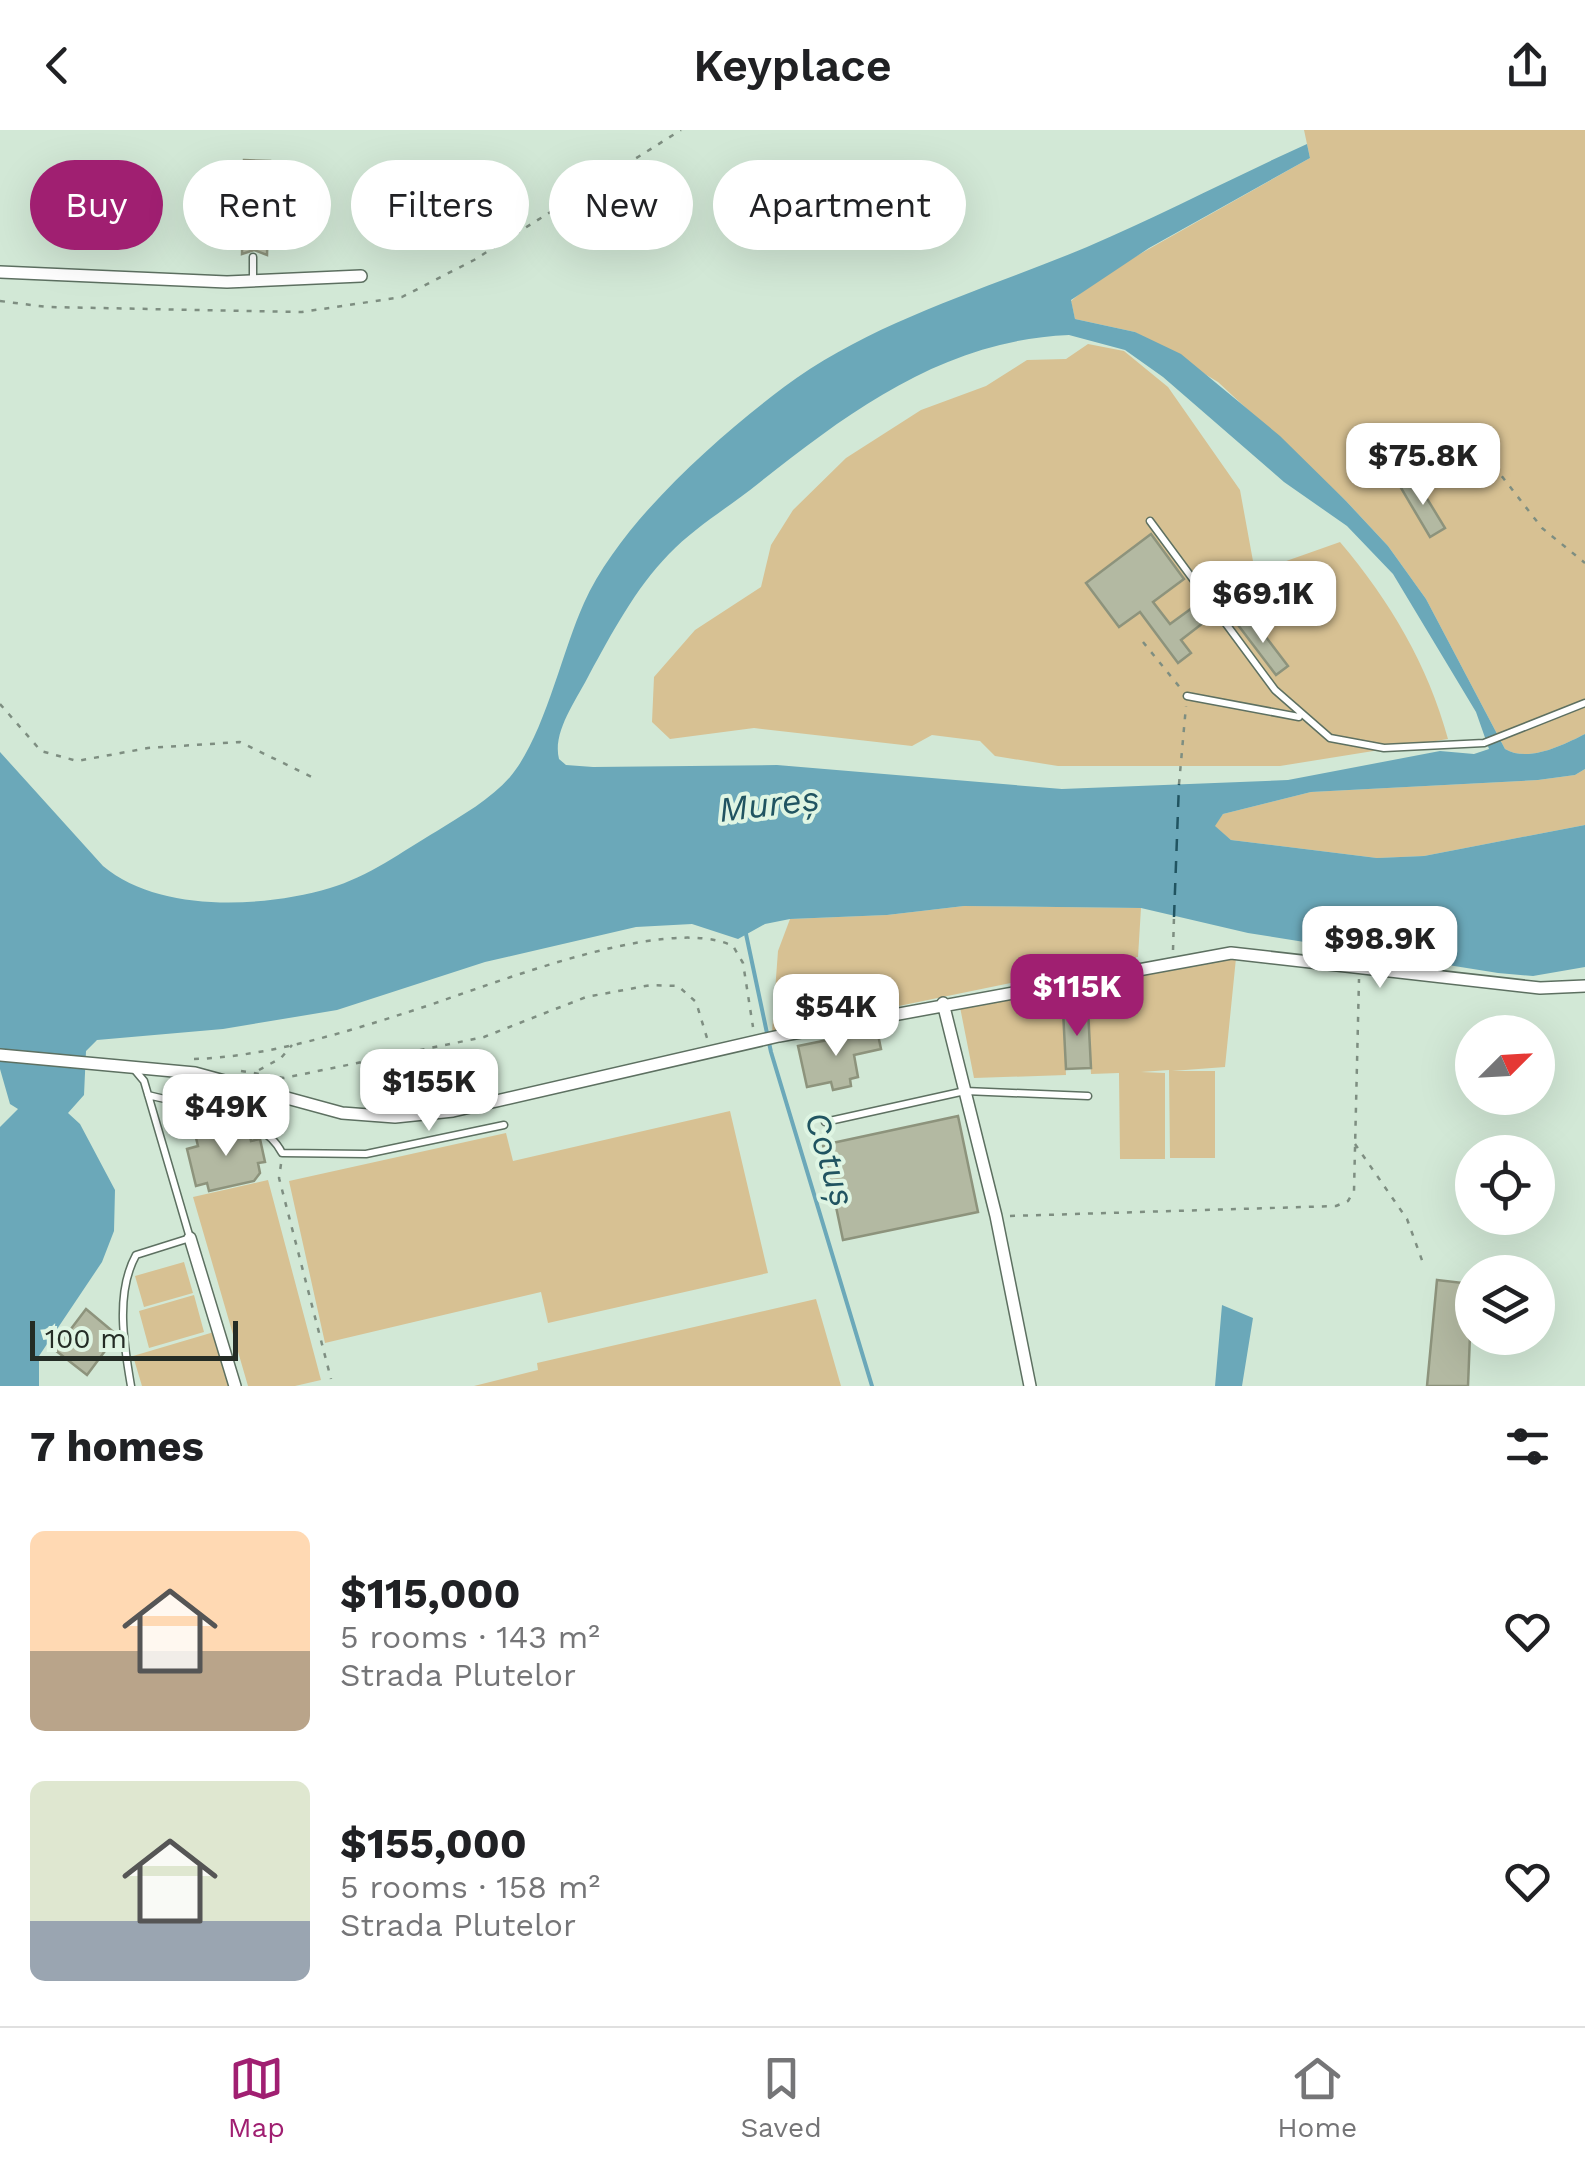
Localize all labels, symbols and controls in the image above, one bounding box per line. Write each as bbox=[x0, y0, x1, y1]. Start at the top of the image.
icon: back bbox=[30, 38, 85, 93]
icon: share bbox=[1500, 38, 1555, 93]
text: Keyplace bbox=[693, 39, 892, 92]
chip: Buy bbox=[30, 160, 163, 250]
chip: Rent bbox=[183, 160, 331, 250]
chip: Filters bbox=[351, 160, 529, 250]
chip: New bbox=[549, 160, 693, 250]
chip: Apartment bbox=[713, 160, 966, 250]
pin: $75.8K bbox=[1342, 423, 1504, 508]
text: $75.8K bbox=[1368, 436, 1478, 474]
pin: $69.1K bbox=[1182, 561, 1344, 646]
text: $69.1K bbox=[1212, 574, 1314, 612]
water label: Mureș bbox=[716, 777, 822, 831]
pin: $98.9K bbox=[1299, 906, 1461, 991]
text: $98.9K bbox=[1324, 919, 1436, 957]
pin: $115K bbox=[1007, 954, 1147, 1039]
text: $115K bbox=[1033, 967, 1121, 1005]
pin: $54K bbox=[777, 974, 895, 1059]
text: $54K bbox=[795, 987, 877, 1025]
north arrow bbox=[1455, 1015, 1555, 1115]
map controls bbox=[1455, 1015, 1555, 1355]
pin: $155K bbox=[359, 1049, 499, 1134]
text: $155K bbox=[382, 1062, 476, 1100]
pin: $49K bbox=[167, 1074, 285, 1159]
text: $49K bbox=[184, 1087, 268, 1125]
water label: Cotuș bbox=[796, 1107, 864, 1211]
button: locate bbox=[1455, 1135, 1555, 1235]
button: layers bbox=[1455, 1255, 1555, 1355]
scale bar bbox=[30, 1316, 238, 1360]
text: 100 m bbox=[45, 1322, 127, 1355]
icon: filters bbox=[1500, 1419, 1555, 1474]
text: 7 homes bbox=[30, 1422, 204, 1471]
text: $115,000 bbox=[340, 1569, 521, 1618]
icon: home bbox=[110, 1571, 230, 1691]
icon: heart bbox=[1500, 1604, 1555, 1659]
text: 5 rooms · 143 m² bbox=[340, 1618, 600, 1656]
text: Strada Plutelor bbox=[340, 1656, 576, 1694]
text: $155,000 bbox=[340, 1819, 527, 1868]
icon: home bbox=[110, 1821, 230, 1941]
icon: heart bbox=[1500, 1854, 1555, 1909]
text: 5 rooms · 158 m² bbox=[340, 1868, 600, 1906]
text: Strada Plutelor bbox=[340, 1906, 576, 1944]
tab: Map bbox=[228, 2051, 285, 2144]
tab: Saved bbox=[740, 2051, 822, 2144]
tab: Home bbox=[1277, 2051, 1357, 2144]

